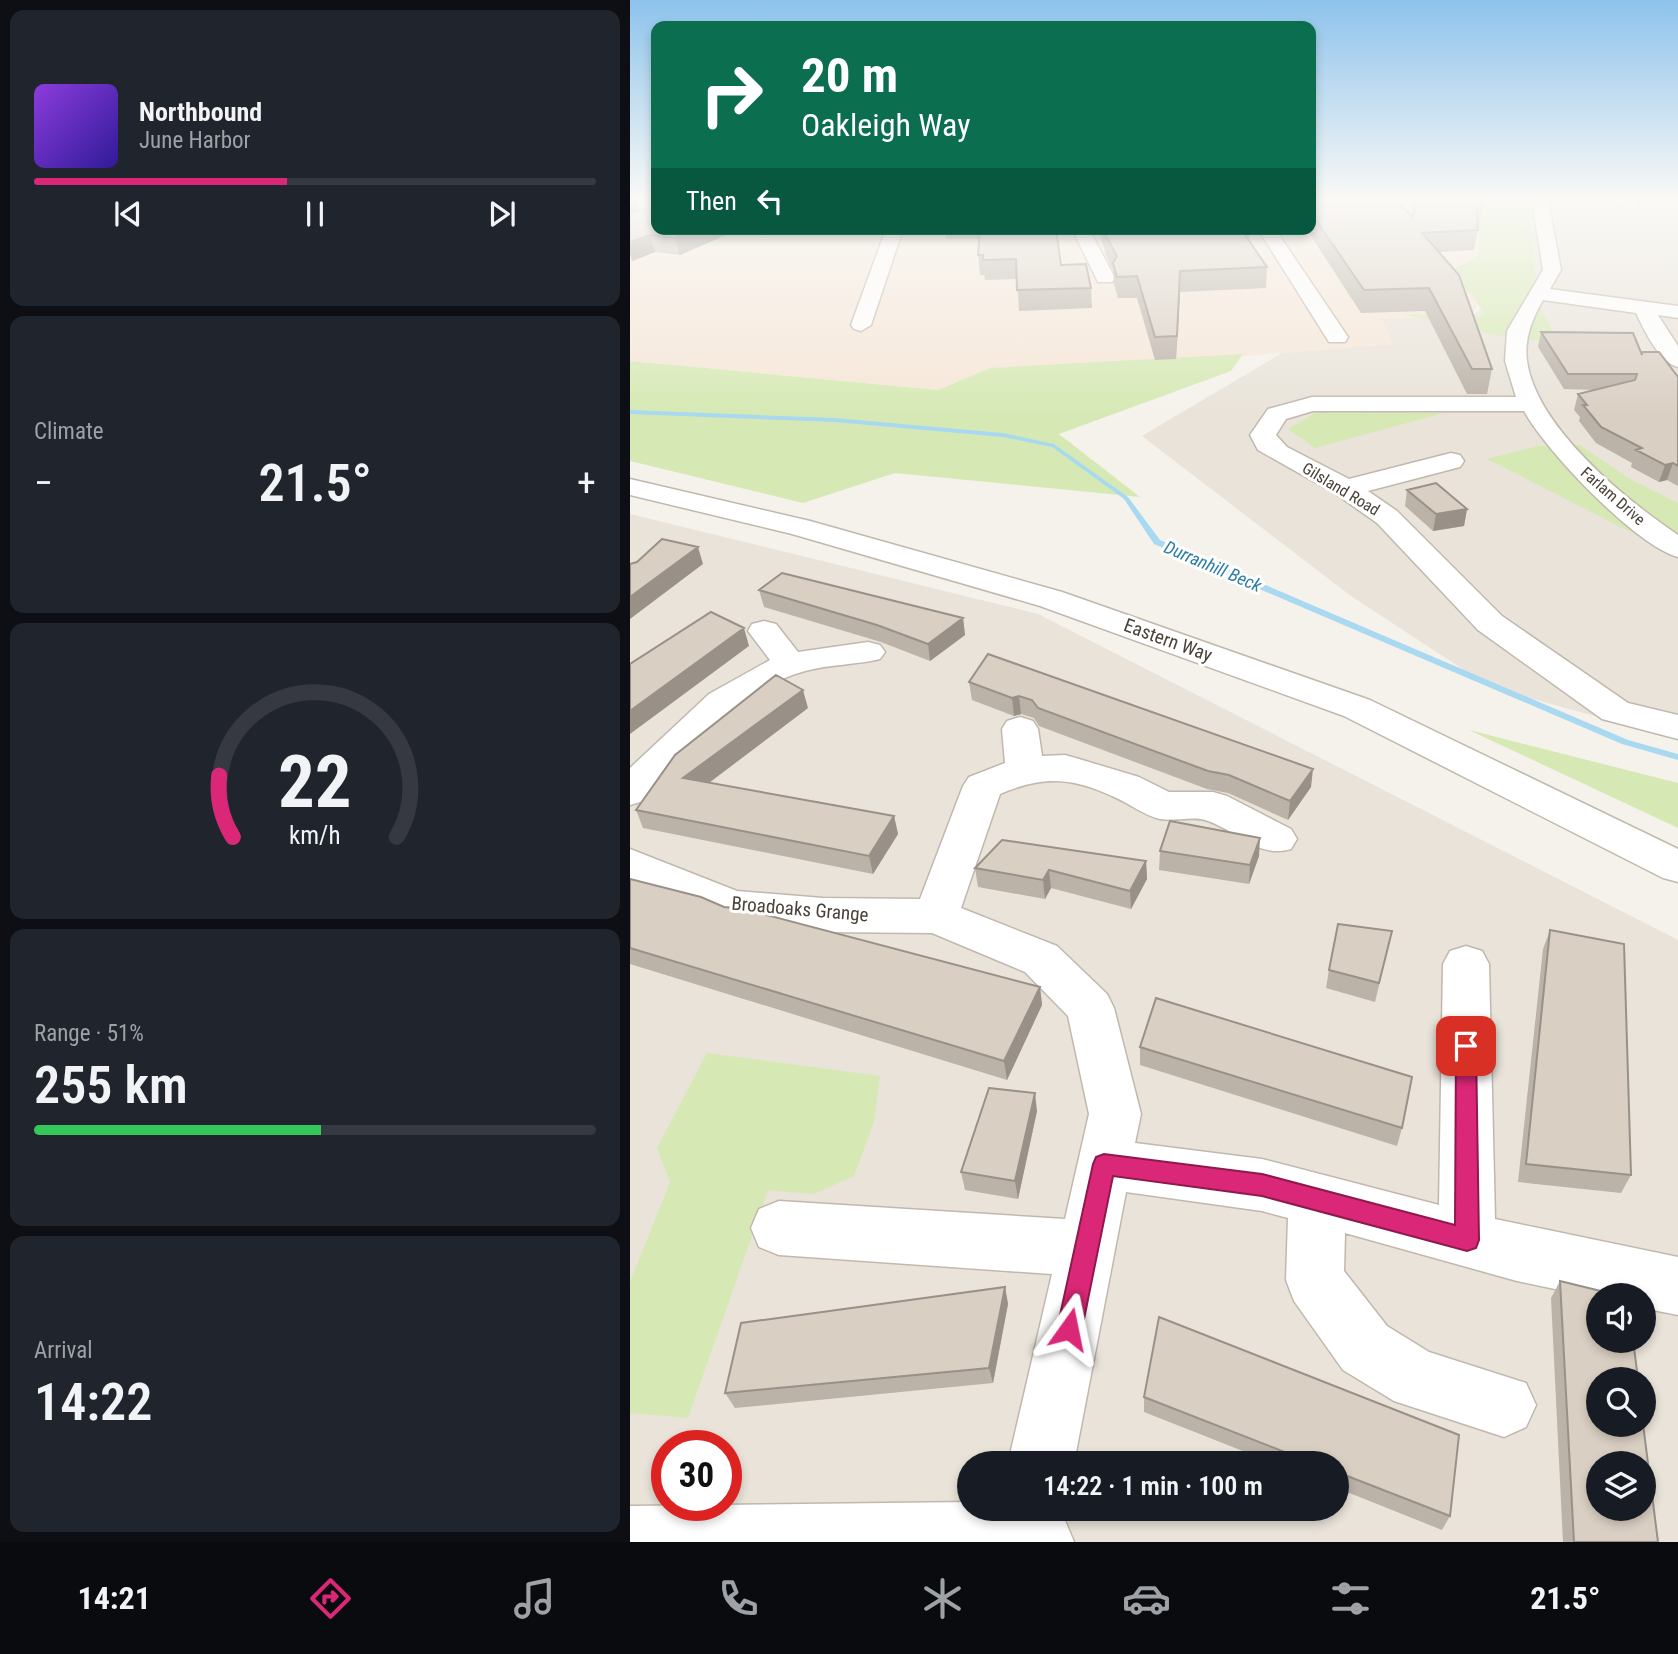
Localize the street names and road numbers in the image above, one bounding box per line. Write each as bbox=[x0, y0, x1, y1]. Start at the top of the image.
street label: Gilsland Road bbox=[1299, 458, 1383, 520]
street label: Farlam Drive bbox=[1577, 463, 1649, 529]
street label: Eastern Way bbox=[1121, 613, 1215, 667]
street label: Broadoaks Grange bbox=[731, 892, 870, 926]

